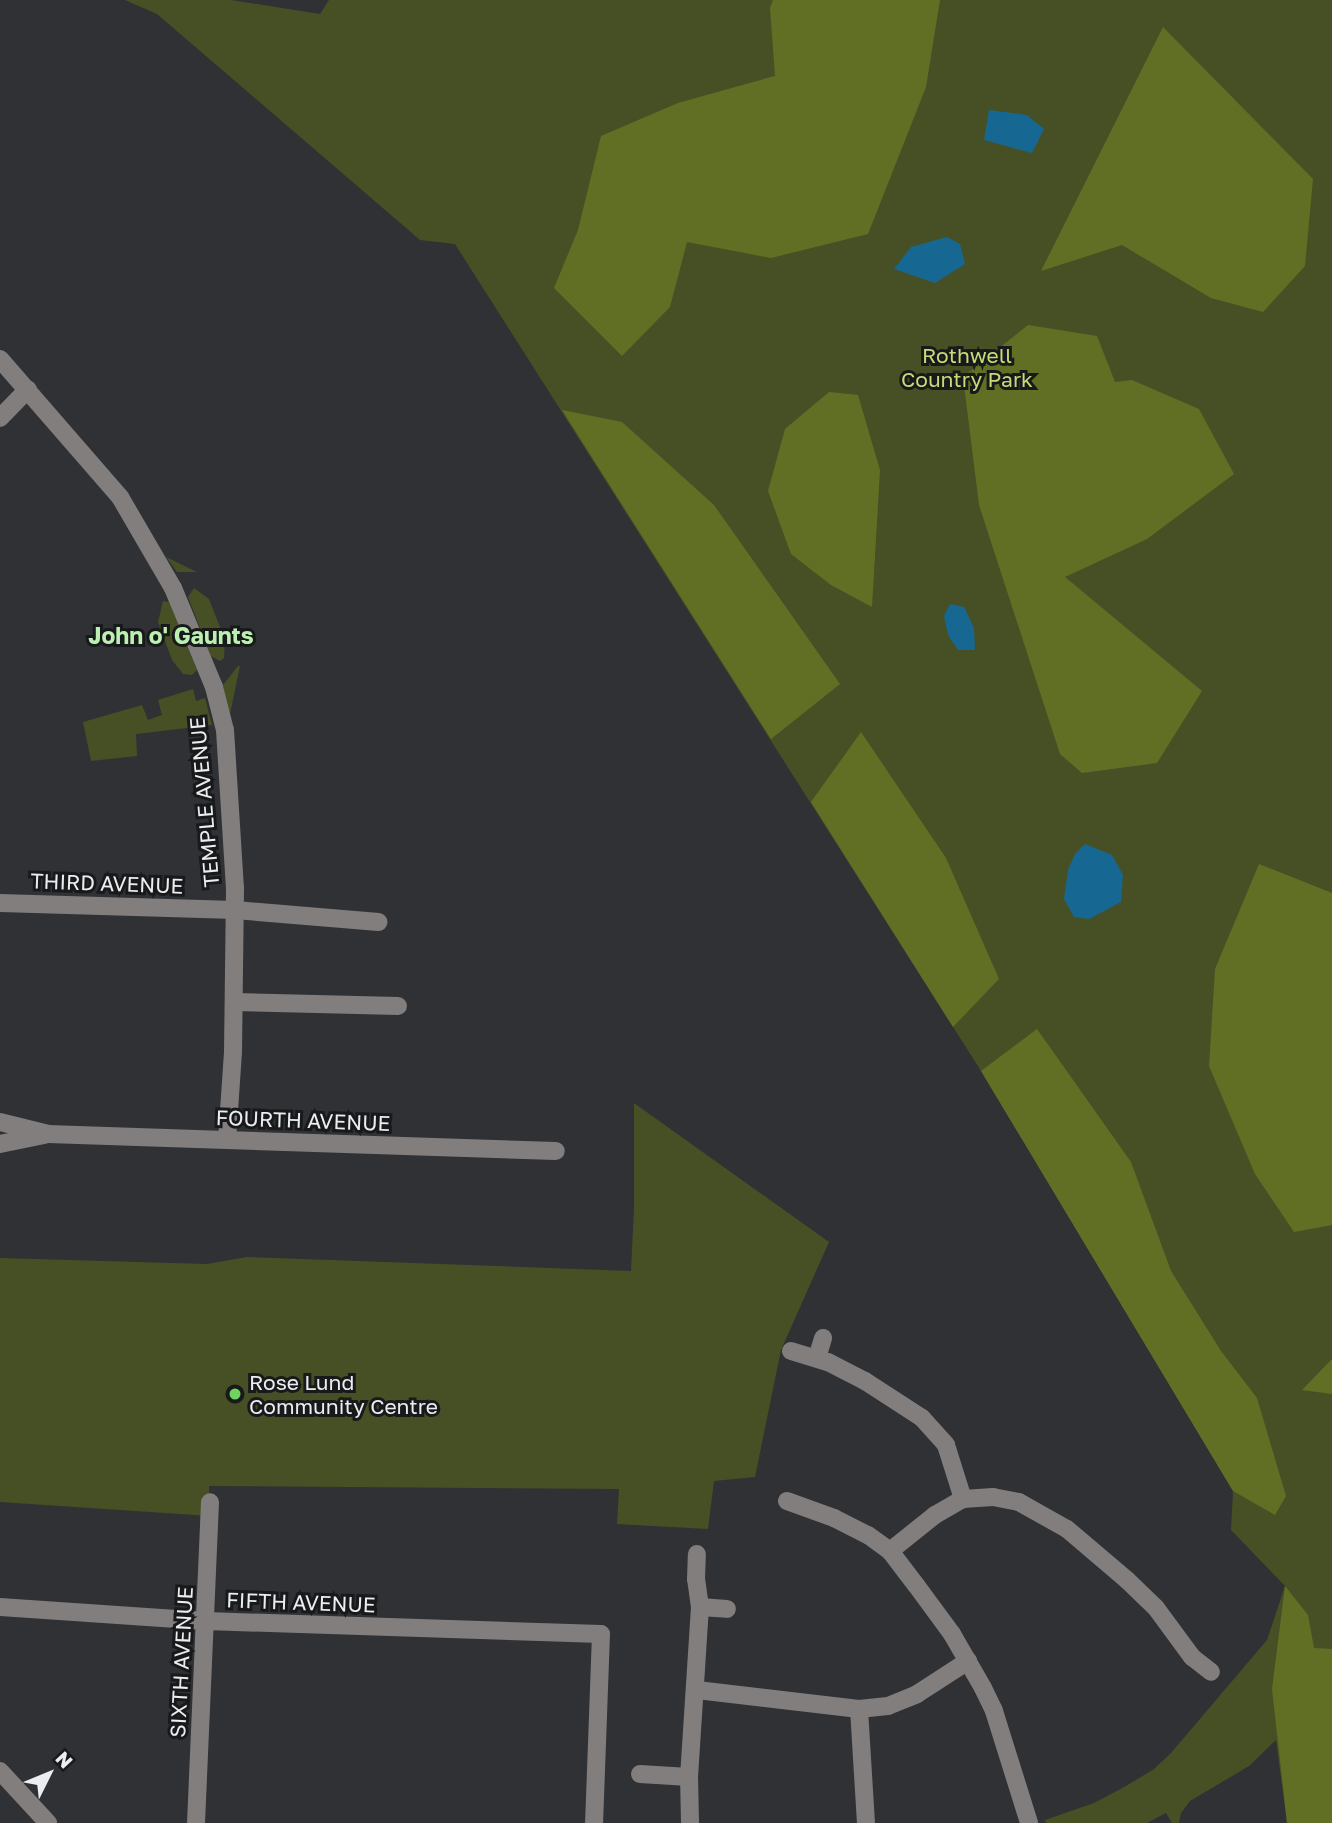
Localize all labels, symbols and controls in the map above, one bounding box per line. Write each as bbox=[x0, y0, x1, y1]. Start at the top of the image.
park label: Rothwell Country Park bbox=[901, 342, 1033, 392]
district label: John o' Gaunts bbox=[88, 621, 254, 649]
street label: TEMPLE AVENUE bbox=[184, 716, 224, 888]
street label: THIRD AVENUE bbox=[30, 868, 184, 898]
street label: FOURTH AVENUE bbox=[215, 1104, 391, 1136]
place label: Rose Lund Community Centre bbox=[249, 1369, 438, 1419]
marker: Rose Lund Community Centre bbox=[227, 1386, 243, 1402]
street label: SIXTH AVENUE bbox=[164, 1586, 198, 1738]
street label: FIFTH AVENUE bbox=[226, 1587, 376, 1617]
north arrow bbox=[14, 1739, 84, 1809]
text: N bbox=[51, 1746, 78, 1772]

